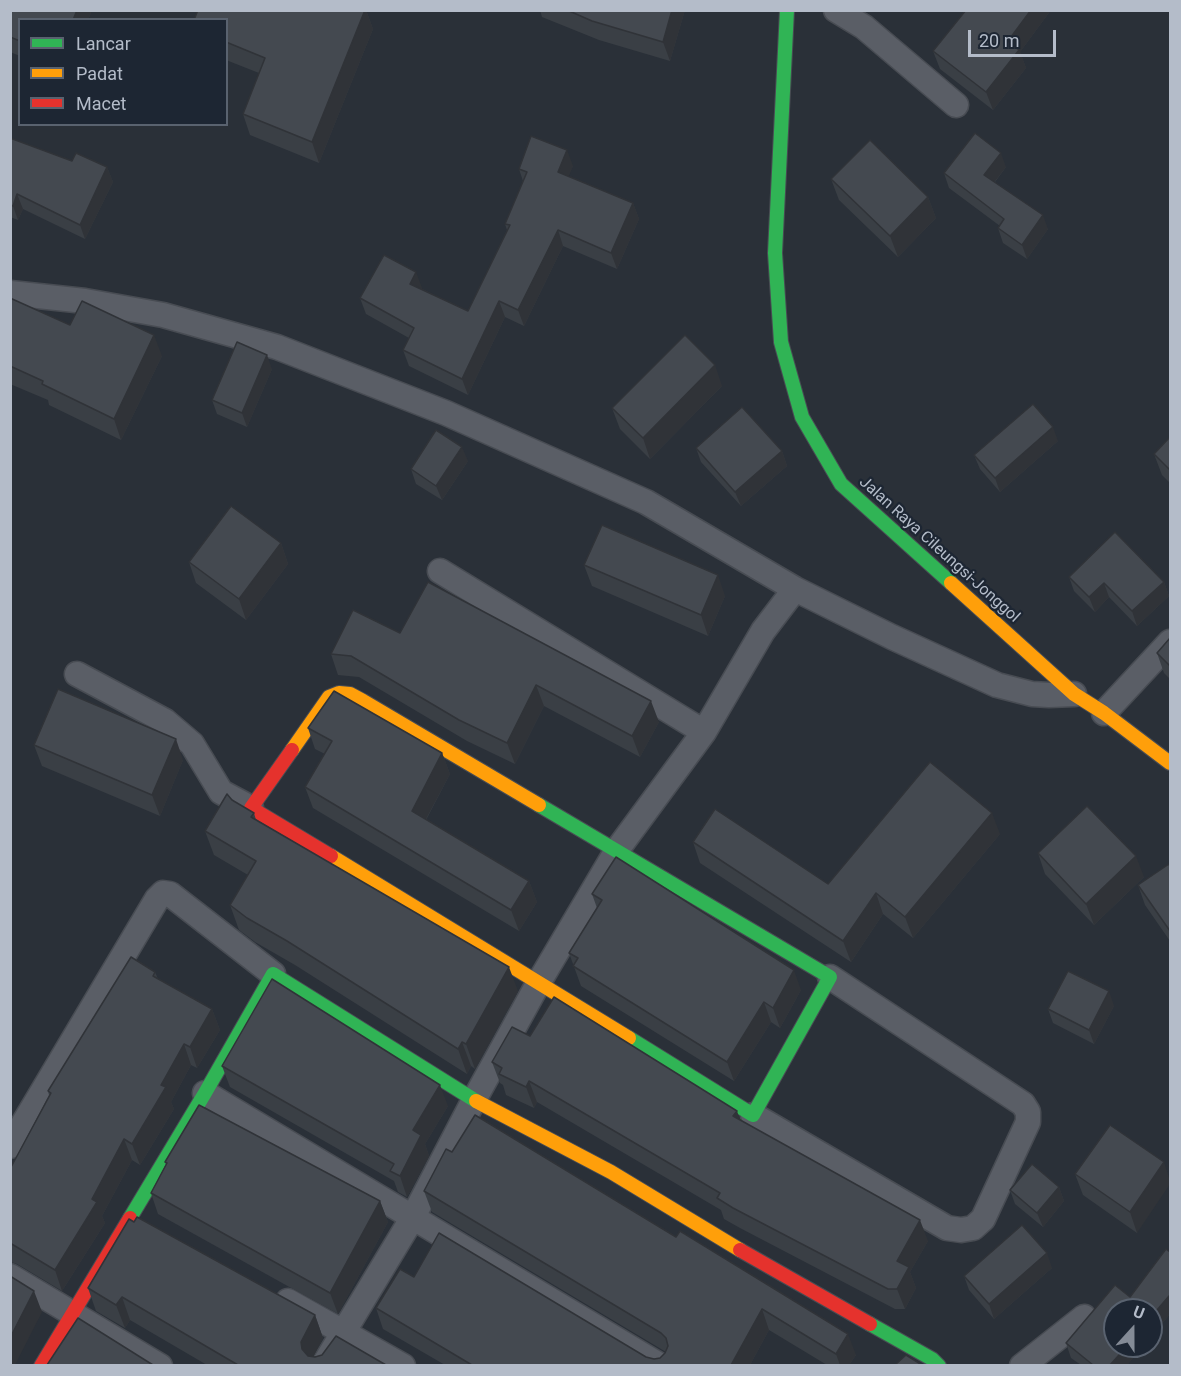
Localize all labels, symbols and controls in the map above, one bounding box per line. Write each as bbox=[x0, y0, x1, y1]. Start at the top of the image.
legend bbox=[18, 18, 228, 126]
scale bar bbox=[971, 18, 1060, 56]
text: 20 m bbox=[979, 30, 1019, 51]
text: Lancar bbox=[76, 33, 131, 54]
text: Padat bbox=[76, 63, 123, 84]
text: Macet bbox=[76, 93, 126, 114]
street label: Jalan Raya Cileungsi-Jonggol bbox=[855, 473, 1023, 627]
north arrow bbox=[1103, 1298, 1163, 1358]
text: U bbox=[1131, 1302, 1147, 1323]

